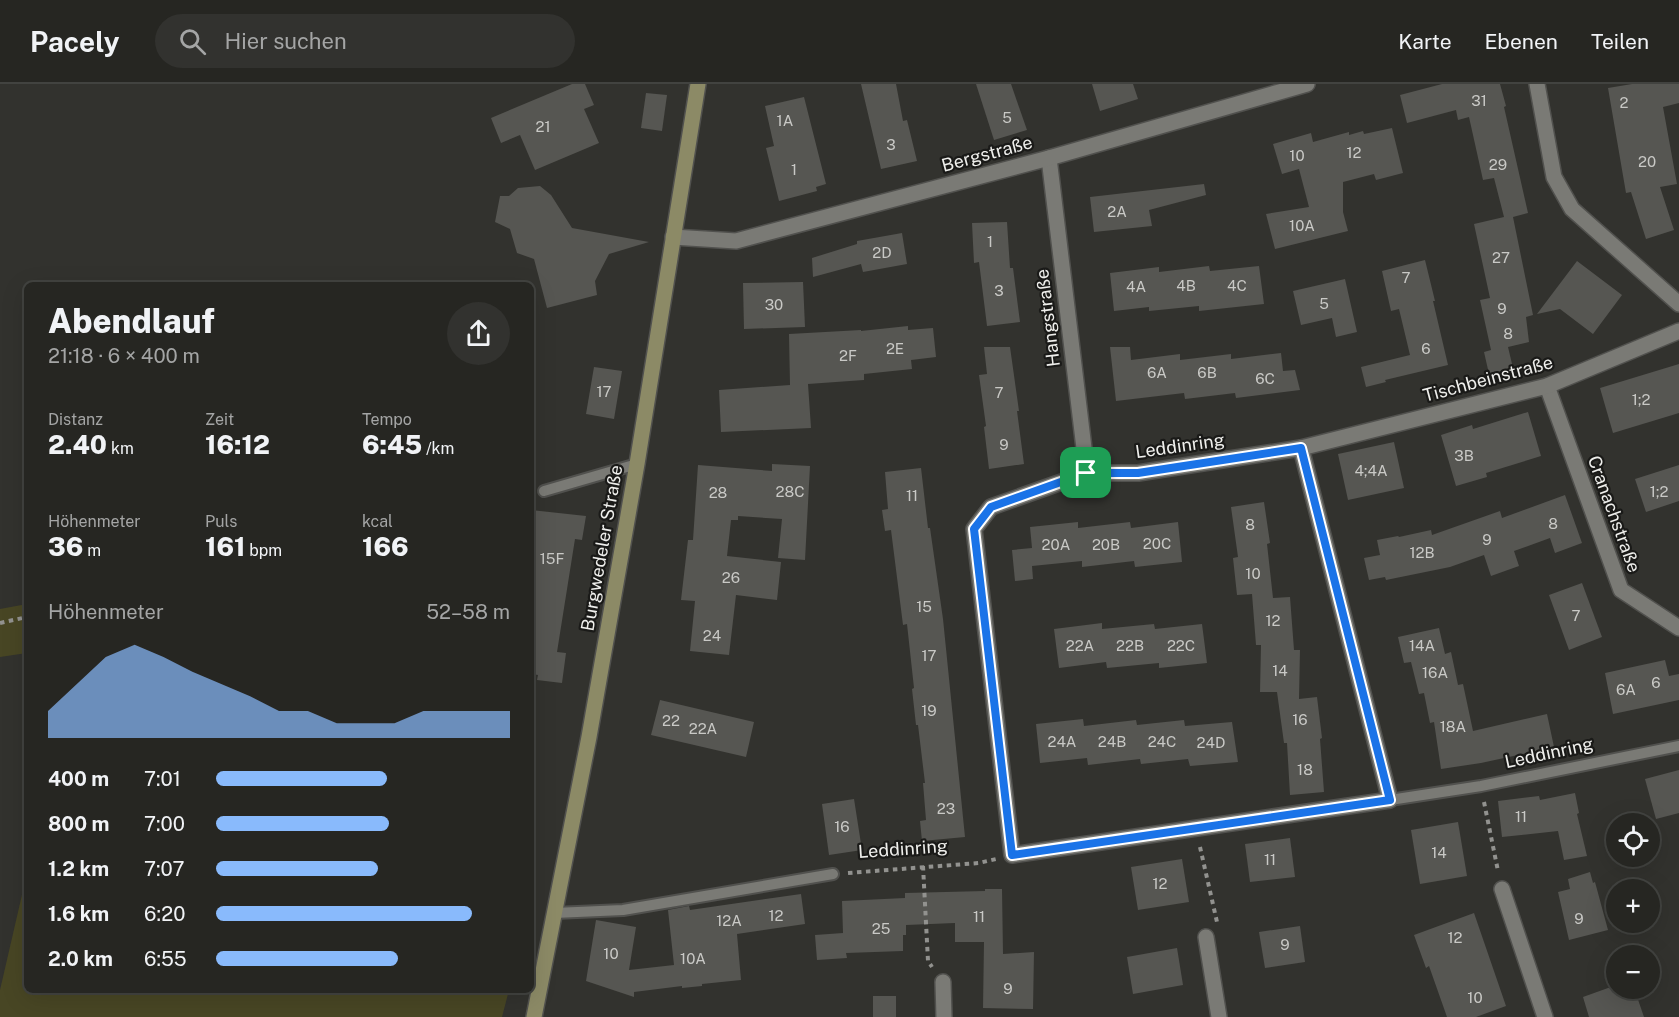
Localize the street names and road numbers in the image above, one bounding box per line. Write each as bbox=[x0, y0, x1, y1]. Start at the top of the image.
street label: Bergstraße bbox=[939, 131, 1035, 176]
street label: Hangstraße bbox=[1031, 268, 1064, 368]
street label: Tischbeinstraße bbox=[1421, 351, 1555, 406]
street label: Leddinring bbox=[1134, 429, 1226, 462]
street label: Cranachstraße bbox=[1584, 453, 1645, 575]
street label: Burgwedeler Straße bbox=[577, 463, 626, 633]
street label: Leddinring bbox=[1503, 733, 1595, 772]
street label: Leddinring bbox=[857, 835, 949, 862]

